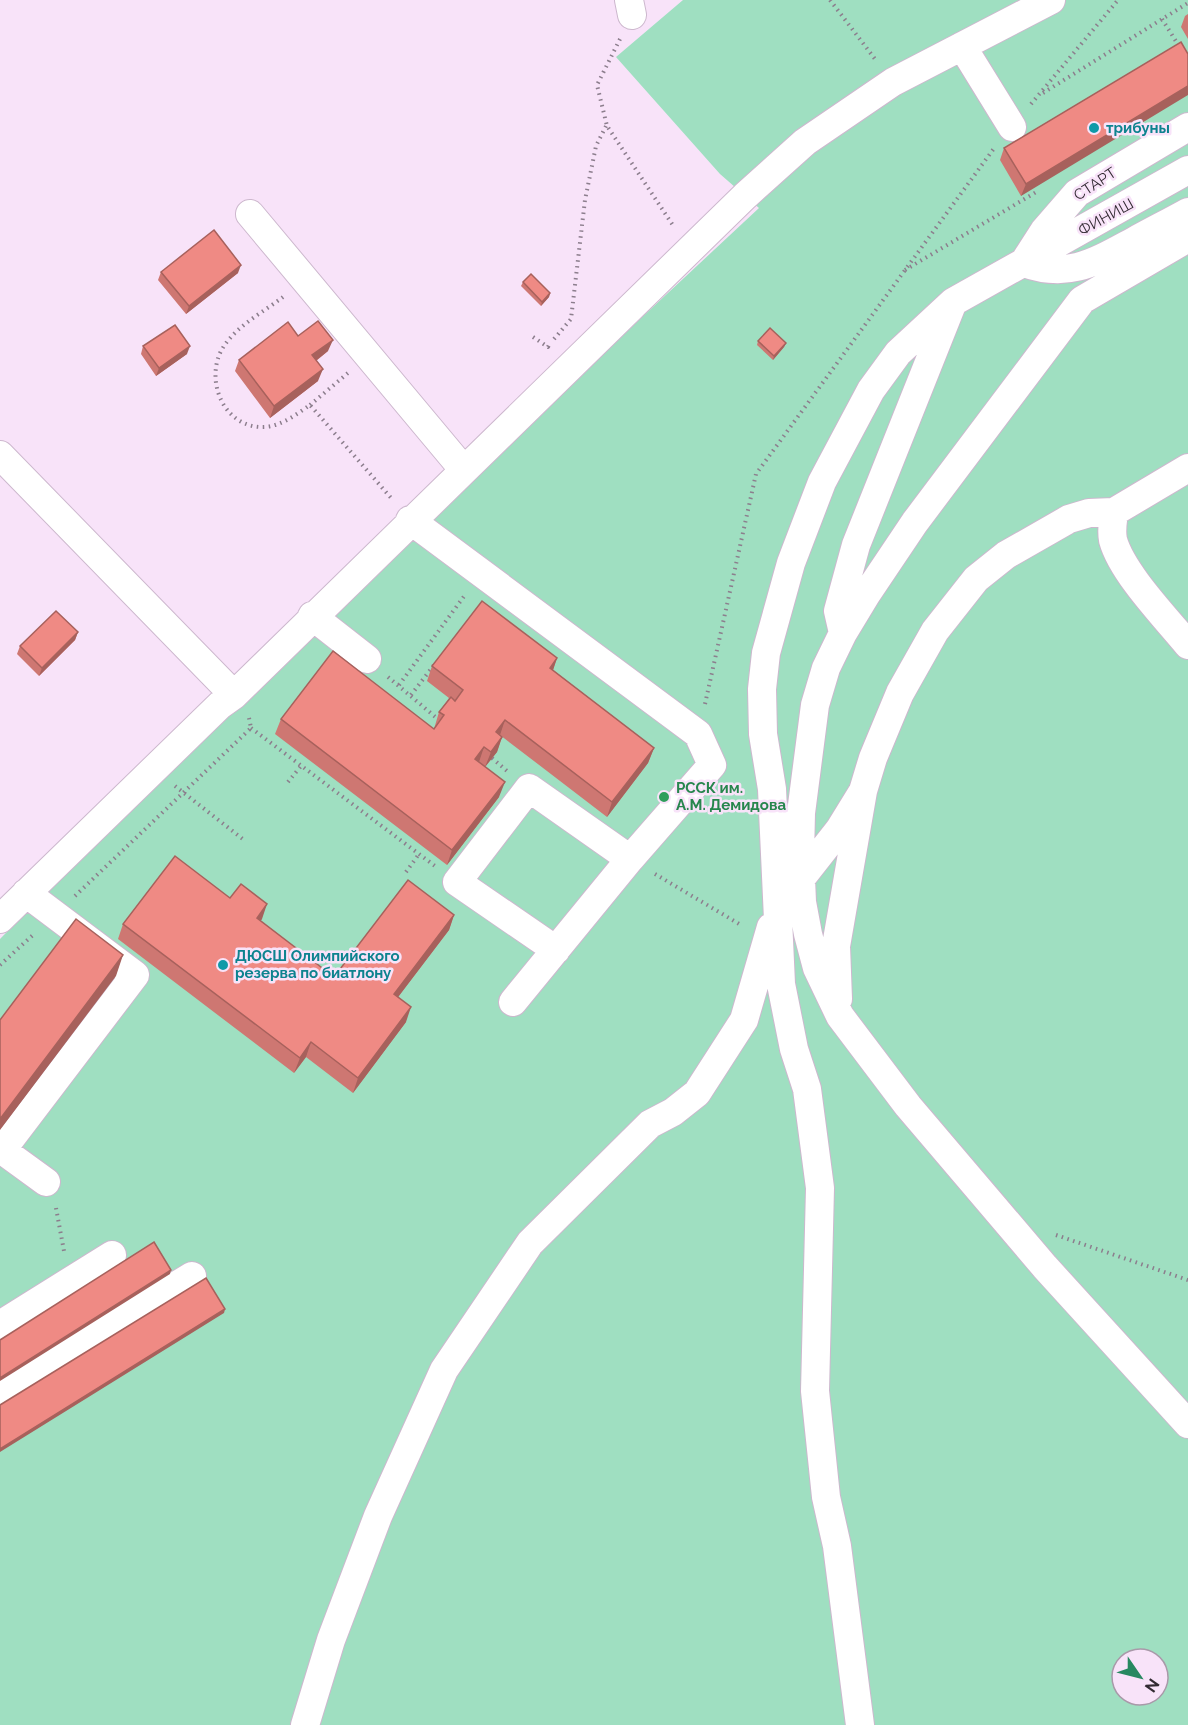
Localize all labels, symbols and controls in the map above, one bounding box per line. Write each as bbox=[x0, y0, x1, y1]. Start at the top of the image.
place label: трибуны bbox=[1106, 119, 1170, 137]
marker: трибуны bbox=[1087, 121, 1101, 135]
street label: СТАРТ bbox=[1070, 164, 1120, 204]
street label: ФИНИШ bbox=[1075, 195, 1137, 239]
place label: РССК им. А.М. Демидова bbox=[676, 779, 786, 814]
marker: РССК им. А.М. Демидова bbox=[657, 790, 671, 804]
place label: ДЮСШ Олимпийского резерва по биатлону bbox=[235, 947, 400, 982]
marker: ДЮСШ Олимпийского резерва по биатлону bbox=[216, 958, 230, 972]
north arrow bbox=[1110, 1647, 1170, 1707]
text: N bbox=[1141, 1675, 1163, 1696]

